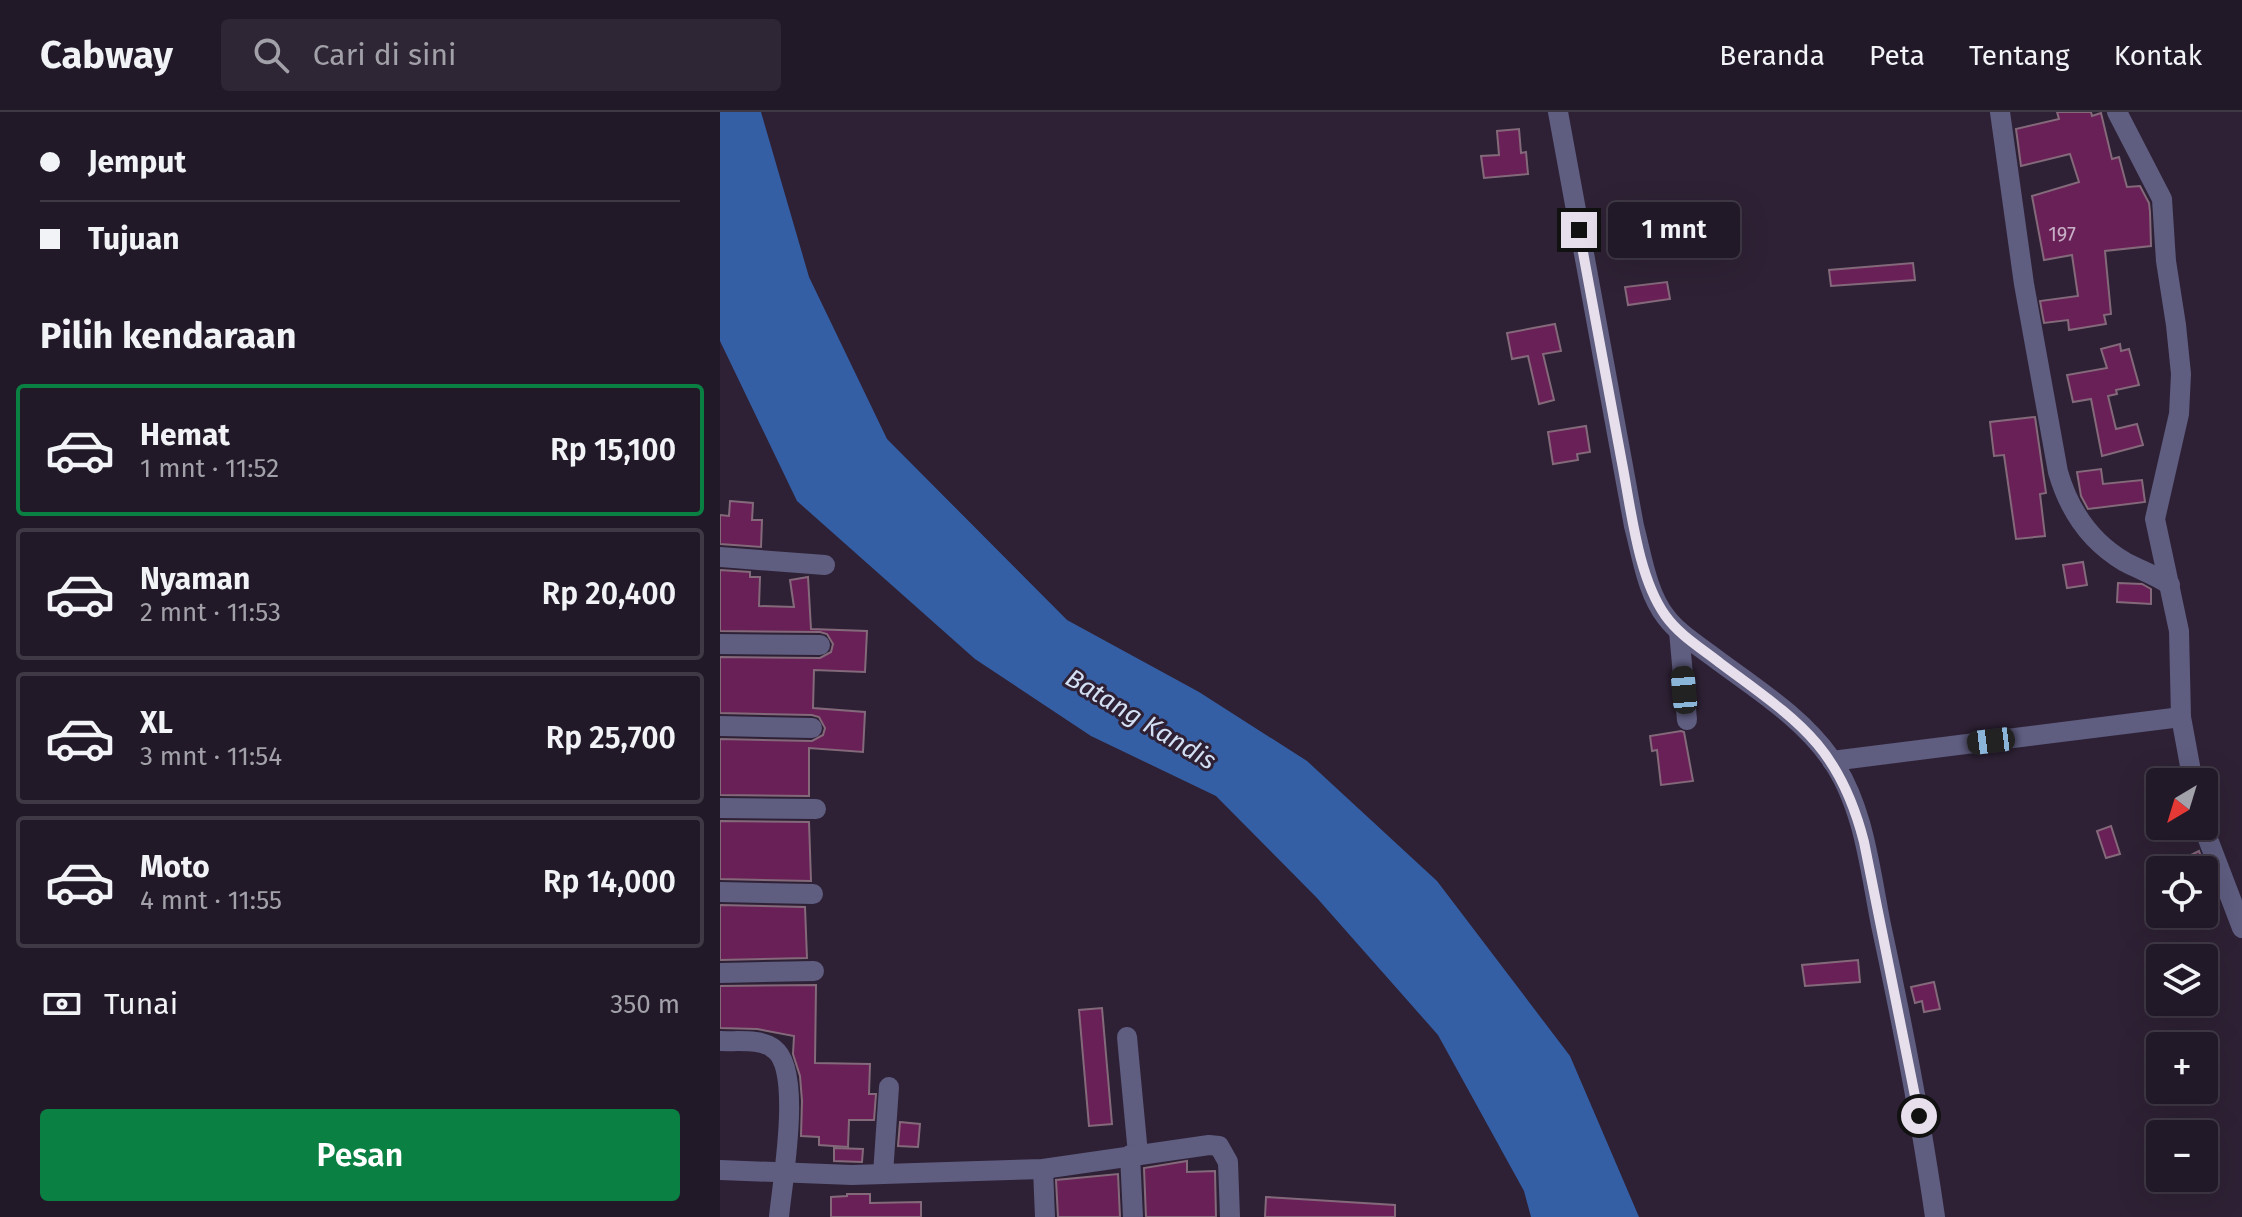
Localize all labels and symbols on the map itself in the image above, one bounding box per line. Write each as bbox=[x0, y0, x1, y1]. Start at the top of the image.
callout: 1 mnt bbox=[1607, 202, 1739, 258]
route end bbox=[1561, 212, 1597, 248]
house number: 197 bbox=[2048, 222, 2076, 246]
water label: Batang Kandis bbox=[1060, 662, 1222, 777]
car bbox=[1670, 665, 1698, 715]
car bbox=[1966, 726, 2016, 756]
north arrow bbox=[2146, 768, 2218, 840]
route start bbox=[1901, 1098, 1937, 1134]

